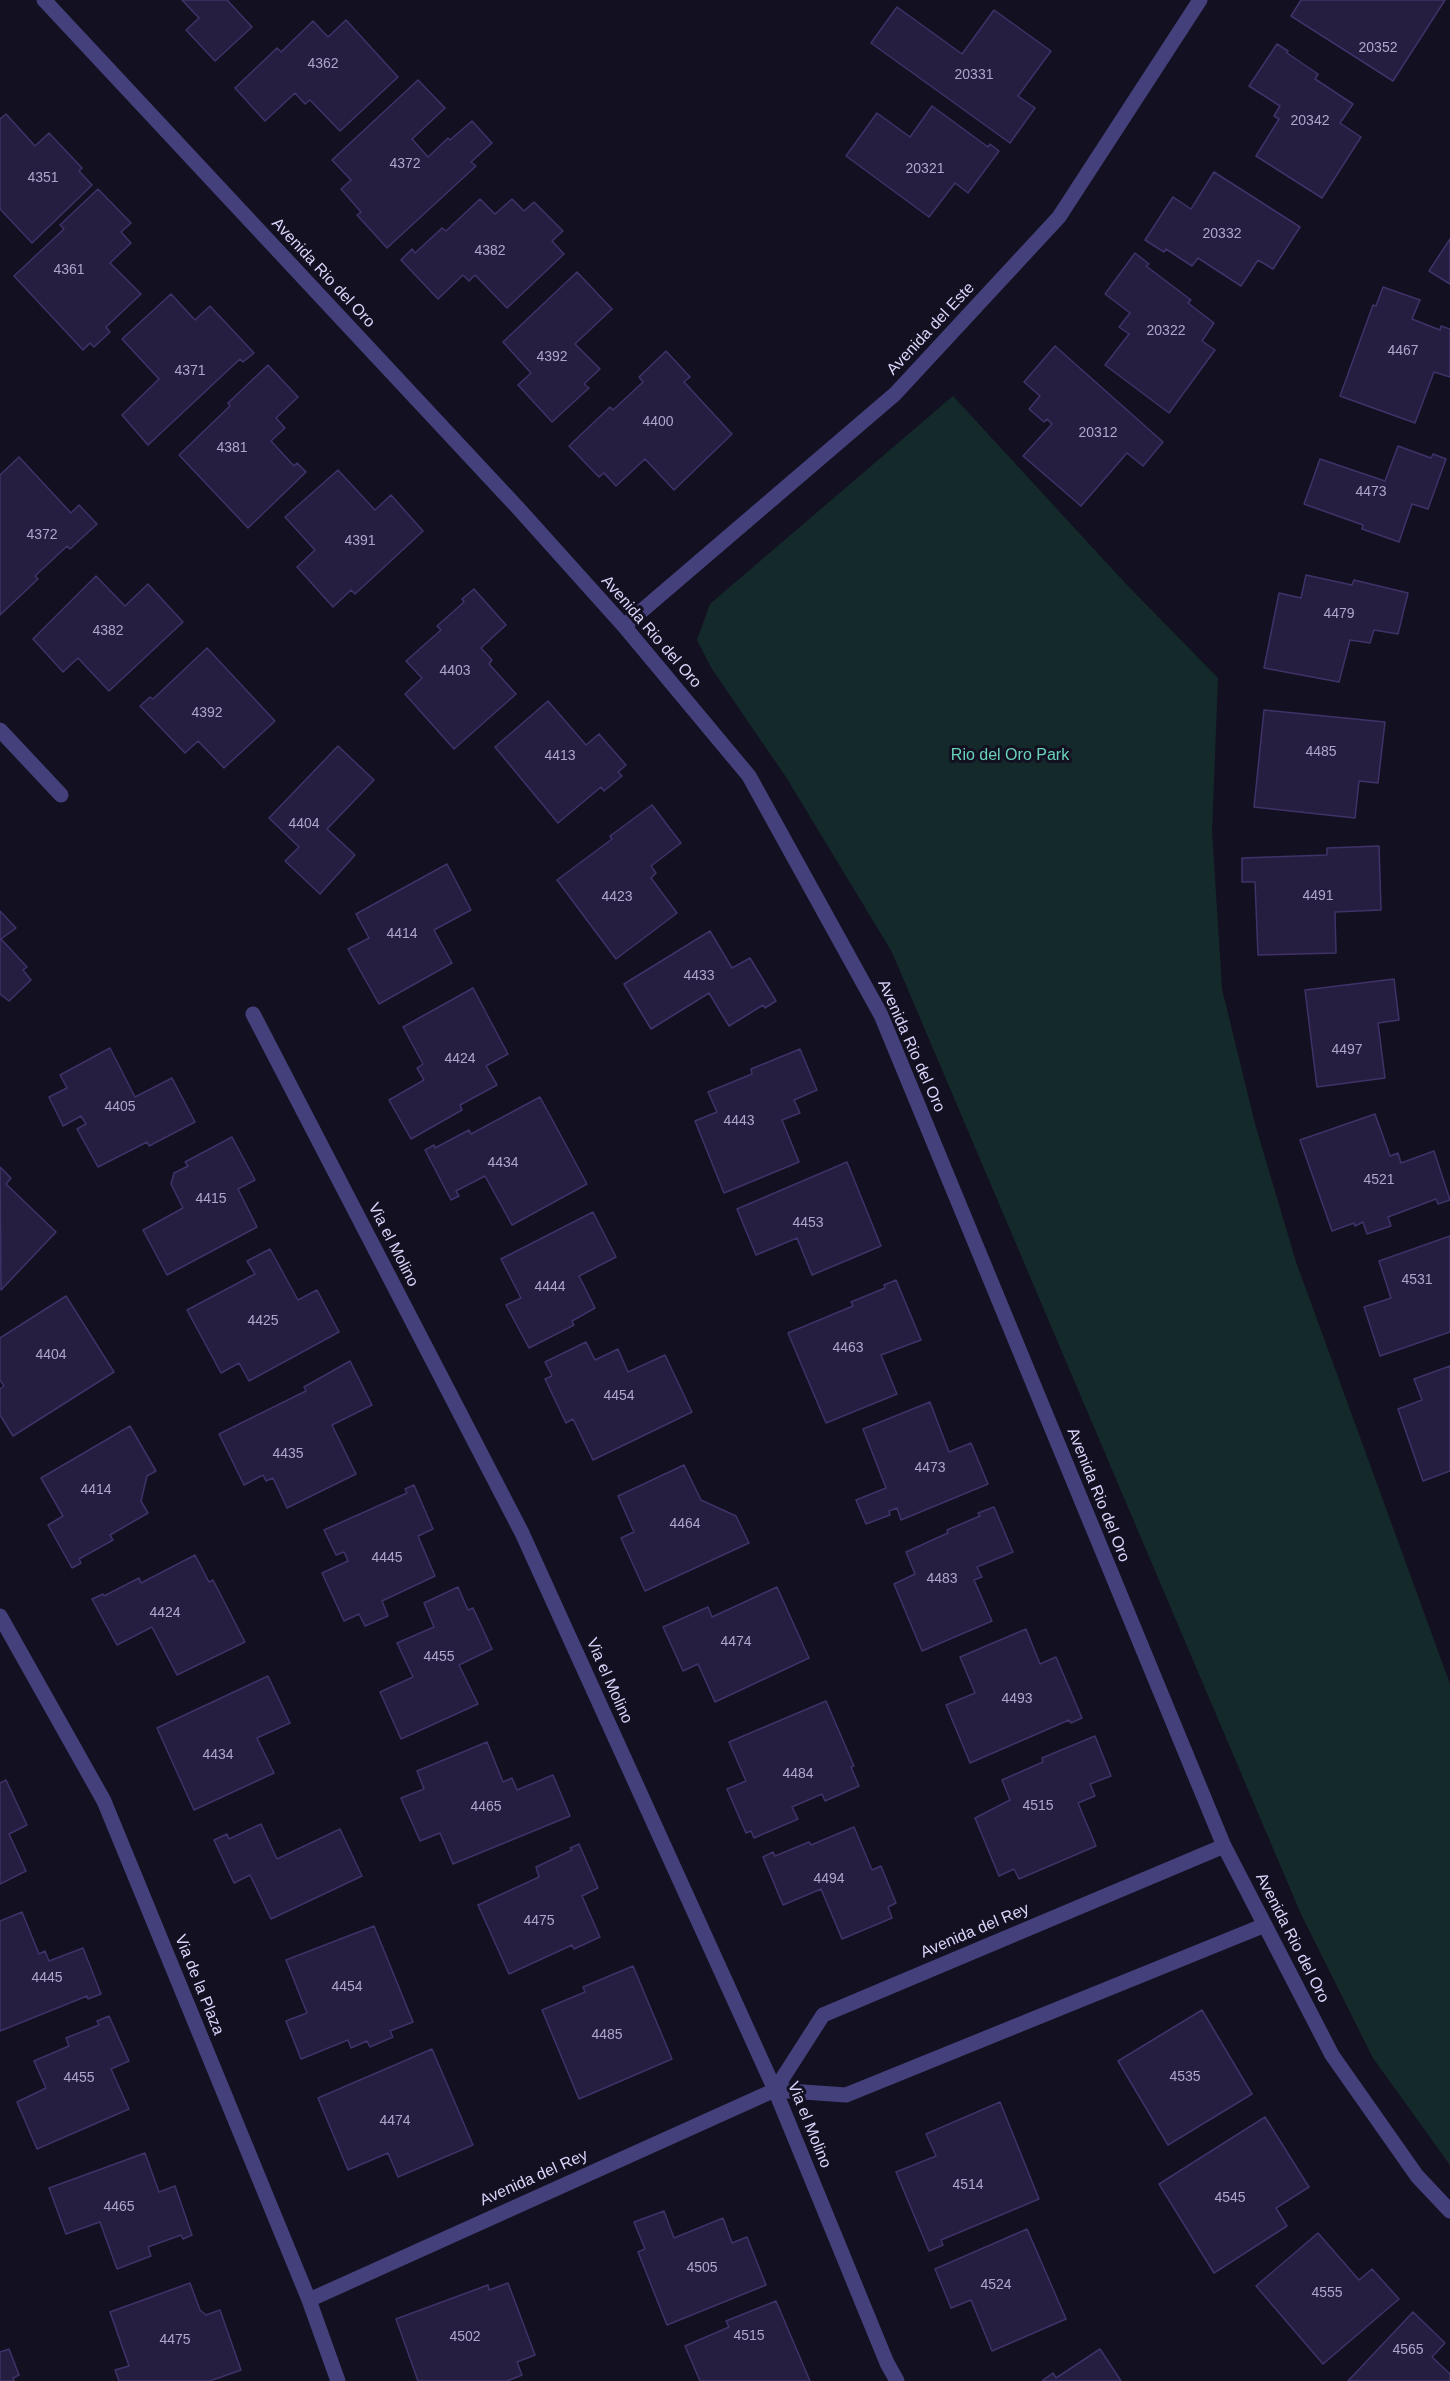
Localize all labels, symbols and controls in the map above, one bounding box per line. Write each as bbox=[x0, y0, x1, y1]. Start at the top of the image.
house number: 20352 bbox=[1359, 40, 1397, 56]
house number: 4362 bbox=[307, 56, 339, 72]
house number: 20331 bbox=[955, 67, 993, 83]
house number: 20342 bbox=[1291, 113, 1329, 129]
house number: 4372 bbox=[389, 156, 421, 172]
house number: 20321 bbox=[906, 161, 944, 177]
house number: 4351 bbox=[27, 170, 59, 186]
street label: Avenida Rio del Oro bbox=[267, 214, 379, 332]
house number: 20332 bbox=[1203, 226, 1241, 242]
house number: 4382 bbox=[474, 243, 506, 259]
house number: 4361 bbox=[53, 262, 85, 278]
street label: Avenida del Este bbox=[883, 279, 979, 379]
house number: 20322 bbox=[1147, 323, 1185, 339]
house number: 4467 bbox=[1387, 343, 1419, 359]
house number: 4392 bbox=[536, 349, 568, 365]
house number: 4371 bbox=[174, 363, 206, 379]
house number: 4400 bbox=[642, 414, 674, 430]
house number: 20312 bbox=[1079, 425, 1117, 441]
house number: 4381 bbox=[216, 440, 248, 456]
house number: 4473 bbox=[1355, 484, 1387, 500]
house number: 4372 bbox=[26, 527, 58, 543]
house number: 4391 bbox=[344, 533, 376, 549]
street label: Avenida Rio del Oro bbox=[597, 572, 705, 692]
house number: 4479 bbox=[1323, 606, 1355, 622]
house number: 4382 bbox=[92, 623, 124, 639]
house number: 4403 bbox=[439, 663, 471, 679]
house number: 4392 bbox=[191, 705, 223, 721]
house number: 4485 bbox=[1305, 744, 1337, 760]
park label: Rio del Oro Park bbox=[951, 746, 1069, 766]
house number: 4413 bbox=[544, 748, 576, 764]
house number: 4404 bbox=[288, 816, 320, 832]
house number: 4491 bbox=[1302, 888, 1334, 904]
house number: 4423 bbox=[601, 889, 633, 905]
house number: 4414 bbox=[386, 926, 418, 942]
house number: 4433 bbox=[683, 968, 715, 984]
street label: Avenida Rio del Oro bbox=[873, 977, 949, 1115]
house number: 4497 bbox=[1331, 1042, 1363, 1058]
house number: 4424 bbox=[444, 1051, 476, 1067]
house number: 4405 bbox=[104, 1099, 136, 1115]
house number: 4443 bbox=[723, 1113, 755, 1129]
house number: 4434 bbox=[487, 1155, 519, 1171]
house number: 4521 bbox=[1363, 1172, 1395, 1188]
house number: 4415 bbox=[195, 1191, 227, 1207]
street label: Via el Molino bbox=[364, 1200, 422, 1290]
house number: 4453 bbox=[792, 1215, 824, 1231]
house number: 4531 bbox=[1401, 1272, 1433, 1288]
house number: 4444 bbox=[534, 1279, 566, 1295]
house number: 4425 bbox=[247, 1313, 279, 1329]
house number: 4463 bbox=[832, 1340, 864, 1356]
house number: 4404 bbox=[35, 1347, 67, 1363]
house number: 4454 bbox=[603, 1388, 635, 1404]
street label: Avenida Rio del Oro bbox=[1062, 1425, 1134, 1565]
house number: 4435 bbox=[272, 1446, 304, 1462]
house number: 4473 bbox=[914, 1460, 946, 1476]
house number: 4414 bbox=[80, 1482, 112, 1498]
house number: 4464 bbox=[669, 1516, 701, 1532]
house number: 4445 bbox=[371, 1550, 403, 1566]
house number: 4483 bbox=[926, 1571, 958, 1587]
house number: 4424 bbox=[149, 1605, 181, 1621]
house number: 4474 bbox=[720, 1634, 752, 1650]
street label: Via el Molino bbox=[582, 1635, 636, 1727]
house number: 4455 bbox=[423, 1649, 455, 1665]
house number: 4493 bbox=[1001, 1691, 1033, 1707]
house number: 4434 bbox=[202, 1747, 234, 1763]
house number: 4484 bbox=[782, 1766, 814, 1782]
house number: 4515 bbox=[1022, 1798, 1054, 1814]
house number: 4465 bbox=[470, 1799, 502, 1815]
street label: Avenida Rio del Oro bbox=[1251, 1870, 1333, 2006]
house number: 4494 bbox=[813, 1871, 845, 1887]
street label: Avenida del Rey bbox=[918, 1899, 1032, 1963]
house number: 4475 bbox=[523, 1913, 555, 1929]
street label: Via de la Plaza bbox=[170, 1932, 228, 2038]
house number: 4445 bbox=[31, 1970, 63, 1986]
house number: 4454 bbox=[331, 1979, 363, 1995]
house number: 4485 bbox=[591, 2027, 623, 2043]
house number: 4535 bbox=[1169, 2069, 1201, 2085]
house number: 4455 bbox=[63, 2070, 95, 2086]
street label: Via el Molino bbox=[783, 2079, 835, 2171]
house number: 4474 bbox=[379, 2113, 411, 2129]
street label: Avenida del Rey bbox=[477, 2146, 591, 2210]
house number: 4514 bbox=[952, 2177, 984, 2193]
house number: 4545 bbox=[1214, 2190, 1246, 2206]
house number: 4465 bbox=[103, 2199, 135, 2215]
house number: 4505 bbox=[686, 2260, 718, 2276]
house number: 4524 bbox=[980, 2277, 1012, 2293]
house number: 4555 bbox=[1311, 2285, 1343, 2301]
house number: 4515 bbox=[733, 2328, 765, 2344]
house number: 4502 bbox=[449, 2329, 481, 2345]
house number: 4475 bbox=[159, 2332, 191, 2348]
house number: 4565 bbox=[1392, 2342, 1424, 2358]

